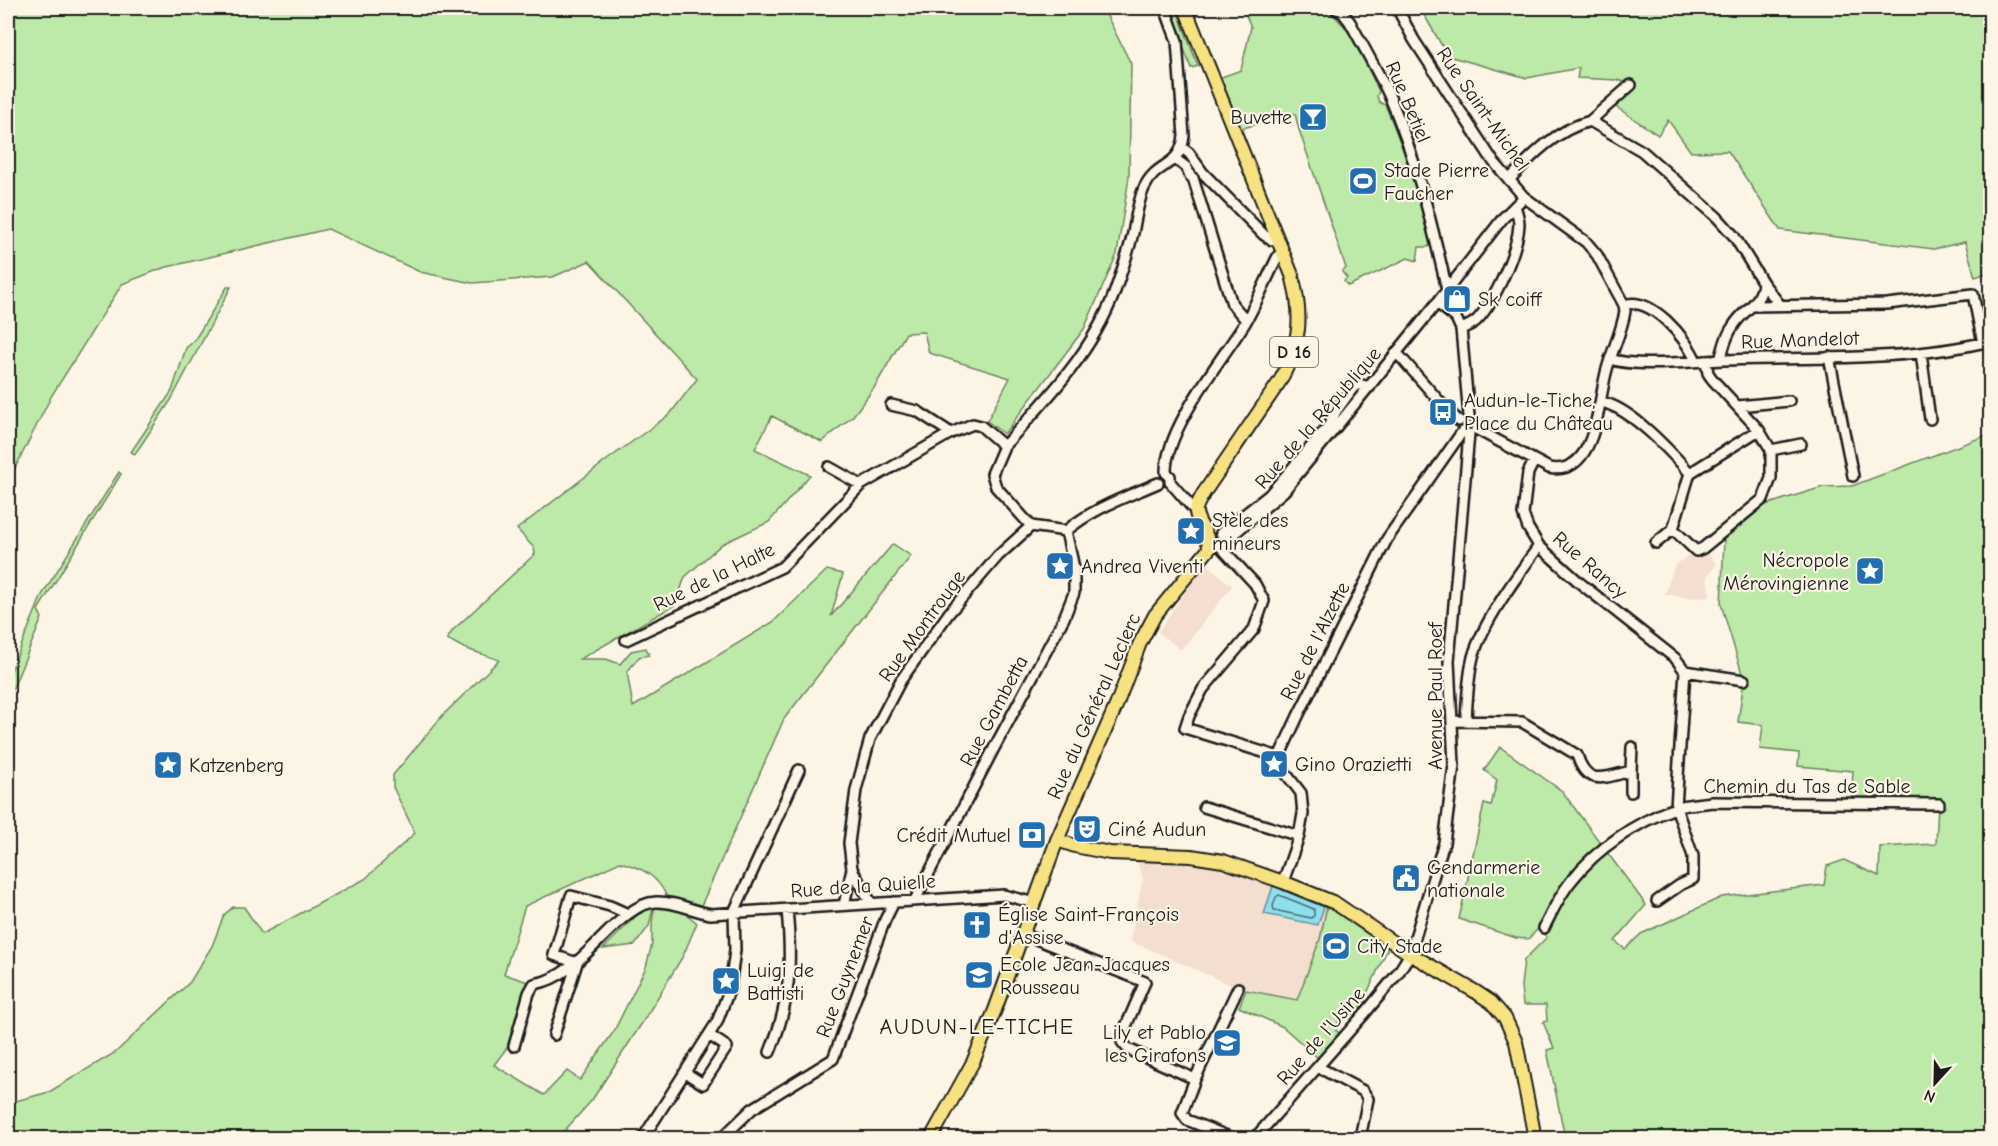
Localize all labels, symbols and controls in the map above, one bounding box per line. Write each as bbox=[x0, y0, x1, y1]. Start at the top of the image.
street label: Rue Saint-Michel bbox=[1432, 43, 1534, 175]
street label: Rue Betiel bbox=[1381, 58, 1435, 146]
bar icon: Buvette bbox=[1297, 101, 1329, 133]
place label: Buvette bbox=[1231, 106, 1292, 129]
place label: Stade Pierre Faucher bbox=[1384, 159, 1489, 205]
sports icon: Stade Pierre Faucher bbox=[1347, 165, 1379, 197]
shop icon: Sk coiff bbox=[1441, 283, 1473, 315]
place label: Sk coiff bbox=[1478, 288, 1543, 311]
street label: Rue Mandelot bbox=[1741, 326, 1861, 354]
road number: D 16 bbox=[1270, 337, 1318, 367]
street label: Rue de la République bbox=[1250, 342, 1386, 494]
place label: Audun-le-Tiche, Place du Château bbox=[1464, 389, 1613, 435]
bus stop icon: Audun-le-Tiche, Place du Château bbox=[1427, 396, 1459, 428]
place label: Stèle des mineurs bbox=[1212, 509, 1288, 555]
place icon: Stèle des mineurs bbox=[1175, 515, 1207, 547]
street label: Rue Rancy bbox=[1548, 527, 1632, 603]
street label: Rue de la Halte bbox=[650, 538, 778, 616]
place label: Nécropole Mérovingienne bbox=[1723, 549, 1849, 595]
place icon: Andrea Viventi bbox=[1044, 550, 1076, 582]
place label: Andrea Viventi bbox=[1081, 555, 1203, 578]
place icon: Nécropole Mérovingienne bbox=[1854, 555, 1886, 587]
street label: Rue Montrouge bbox=[874, 566, 970, 686]
street label: Rue de l'Alzette bbox=[1275, 578, 1355, 704]
street label: Rue du Général Leclerc bbox=[1043, 609, 1146, 803]
street label: Avenue Paul Roef bbox=[1424, 621, 1447, 770]
street label: Rue Gambetta bbox=[955, 652, 1033, 770]
place icon: Gino Orazietti bbox=[1258, 748, 1290, 780]
place icon: Katzenberg bbox=[152, 749, 184, 781]
place label: Gino Orazietti bbox=[1295, 753, 1412, 776]
place label: Katzenberg bbox=[189, 754, 284, 777]
street label: Chemin du Tas de Sable bbox=[1704, 775, 1911, 798]
theatre icon: Ciné Audun bbox=[1071, 813, 1103, 845]
place label: Ciné Audun bbox=[1108, 818, 1206, 841]
bank icon: Crédit Mutuel bbox=[1016, 819, 1048, 851]
place label: Crédit Mutuel bbox=[897, 824, 1011, 847]
place label: Gendarmerie nationale bbox=[1427, 856, 1540, 902]
public building icon: Gendarmerie nationale bbox=[1390, 862, 1422, 894]
street label: Rue de la Quielle bbox=[790, 869, 936, 903]
place label: Église Saint-François d'Assise bbox=[998, 903, 1179, 949]
church icon: Église Saint-François d'Assise bbox=[961, 909, 993, 941]
street label: Rue Guynemer bbox=[811, 913, 879, 1041]
sports icon: City Stade bbox=[1320, 930, 1352, 962]
place label: City Stade bbox=[1357, 935, 1442, 958]
place label: Ecole Jean-Jacques Rousseau bbox=[1000, 953, 1170, 999]
place label: Luigi de Battisti bbox=[747, 959, 814, 1005]
school or university icon: Ecole Jean-Jacques Rousseau bbox=[963, 959, 995, 991]
place icon: Luigi de Battisti bbox=[710, 965, 742, 997]
street label: Rue de l'Usine bbox=[1272, 982, 1370, 1090]
district label: AUDUN-LE-TICHE bbox=[879, 1014, 1075, 1040]
place label: Lily et Pablo les Girafons bbox=[1103, 1021, 1206, 1067]
school or university icon: Lily et Pablo les Girafons bbox=[1211, 1027, 1243, 1059]
north arrow bbox=[1905, 1053, 1965, 1113]
text: N bbox=[1922, 1086, 1938, 1106]

